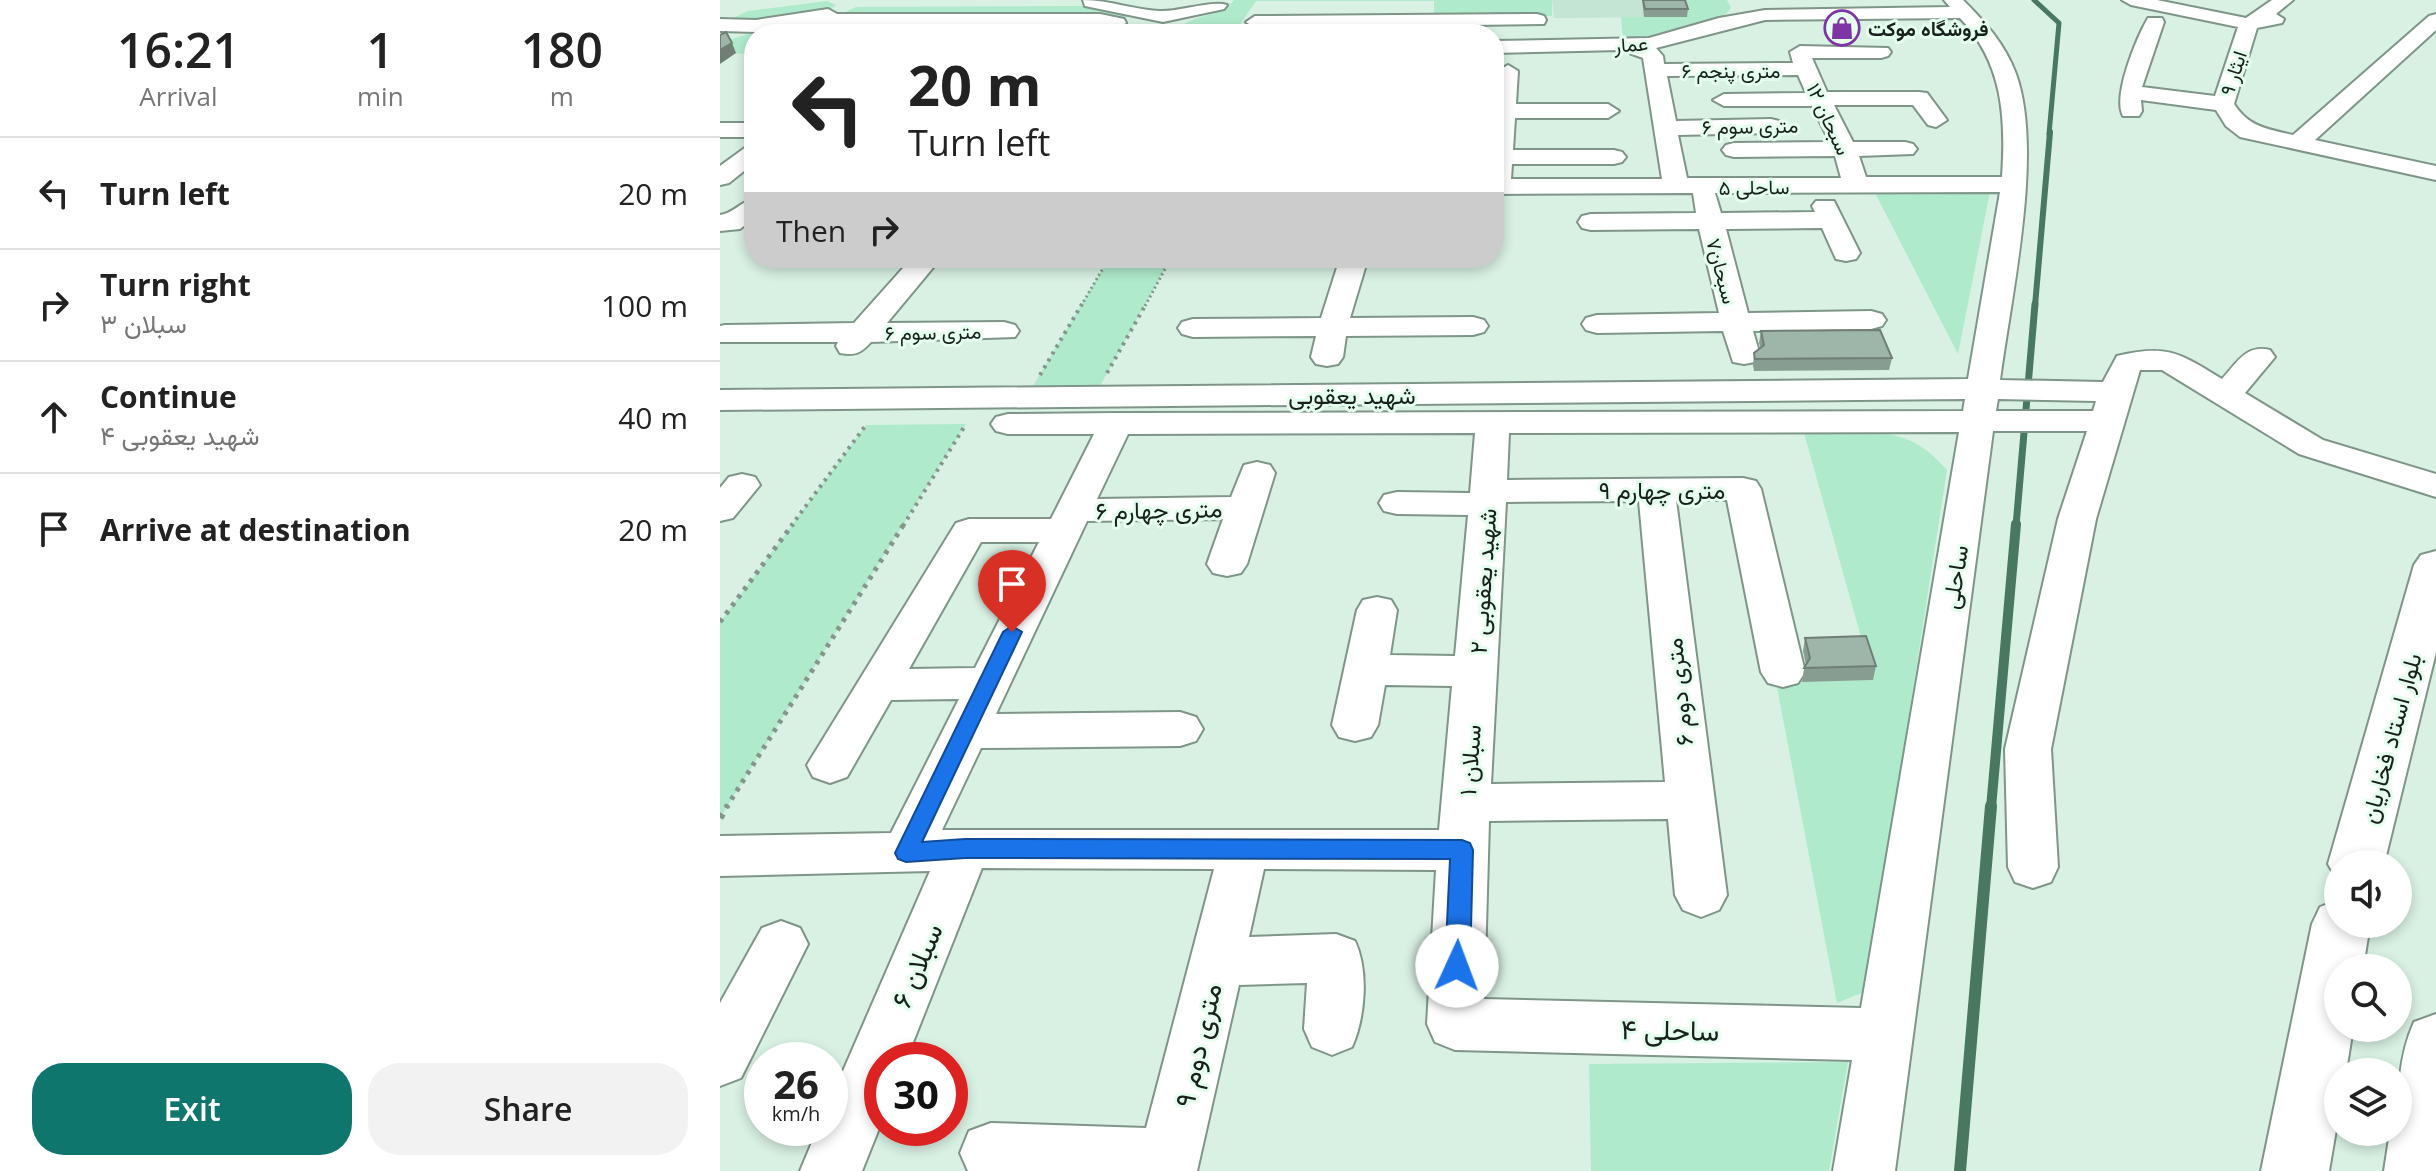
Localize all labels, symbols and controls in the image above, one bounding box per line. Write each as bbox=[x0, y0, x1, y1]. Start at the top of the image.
shop icon: فروشگاه موکت bbox=[1823, 9, 1861, 47]
place label: فروشگاه موکت bbox=[1868, 15, 1989, 42]
text: 16:21 bbox=[117, 17, 240, 82]
text: 1 bbox=[367, 17, 394, 82]
text: 180 bbox=[521, 17, 603, 82]
street label: عمار bbox=[1612, 29, 1649, 59]
text: 20 m bbox=[908, 46, 1042, 122]
street label: ایثار ۹ bbox=[2213, 47, 2253, 99]
icon: left bbox=[776, 56, 880, 160]
street label: ۶ متری پنجم bbox=[1681, 57, 1781, 85]
text: Arrival bbox=[139, 78, 218, 114]
text: min bbox=[357, 78, 404, 114]
text: m bbox=[550, 78, 574, 114]
street label: سبحان ۱۲ bbox=[1801, 79, 1857, 159]
street label: ۶ متری سوم bbox=[1702, 112, 1798, 140]
text: Turn left bbox=[908, 118, 1050, 167]
icon: left bbox=[32, 171, 76, 215]
text: Turn left bbox=[100, 173, 230, 214]
text: 20 m bbox=[618, 173, 688, 214]
street label: ساحلی ۵ bbox=[1718, 173, 1790, 201]
icon: right bbox=[862, 208, 906, 252]
text: Then bbox=[776, 210, 846, 251]
street label: سبحان۷ bbox=[1700, 235, 1744, 307]
text: Turn right bbox=[100, 264, 251, 305]
icon: right bbox=[32, 283, 76, 327]
text: 100 m bbox=[601, 285, 688, 326]
text: سبلان ۳ bbox=[100, 305, 187, 341]
street label: ۶ متری سوم bbox=[885, 318, 981, 346]
text: Continue bbox=[100, 376, 237, 417]
street label: شهید یعقوبی bbox=[1288, 378, 1416, 411]
icon: ahead bbox=[32, 395, 76, 439]
text: 40 m bbox=[618, 397, 688, 438]
text: شهید یعقوبی ۴ bbox=[100, 417, 260, 453]
street label: ۹ متری چهارم bbox=[1599, 473, 1725, 507]
street label: ۶ متری چهارم bbox=[1095, 491, 1223, 528]
icon: arrive bbox=[32, 507, 76, 551]
street label: شهید یعقوبی ۲ bbox=[1460, 507, 1504, 655]
text: Arrive at destination bbox=[100, 509, 411, 550]
text: 20 m bbox=[618, 509, 688, 550]
street label: ساحلی bbox=[1933, 543, 1975, 611]
pin bbox=[978, 550, 1046, 632]
icon: arrive bbox=[990, 562, 1034, 606]
street label: ۶ متری دوم bbox=[1656, 636, 1701, 748]
street label: بلوار استاد فخاریان bbox=[2351, 649, 2429, 827]
street label: سبلان ۱ bbox=[1450, 723, 1488, 797]
map controls bbox=[2324, 850, 2412, 1146]
button: sound bbox=[2324, 850, 2412, 938]
street label: سبلان ۶ bbox=[881, 917, 951, 1013]
position arrow bbox=[1415, 924, 1499, 1008]
button: search bbox=[2324, 954, 2412, 1042]
street label: ۹ متری دوم bbox=[1164, 979, 1231, 1111]
street label: ساحلی ۴ bbox=[1620, 1009, 1720, 1049]
speed limit sign: 30 bbox=[864, 1042, 968, 1146]
text: 26 bbox=[773, 1056, 819, 1111]
button: layers bbox=[2324, 1058, 2412, 1146]
button: Exit bbox=[32, 1063, 352, 1155]
button: Share bbox=[368, 1063, 688, 1155]
text: km/h bbox=[772, 1100, 820, 1127]

